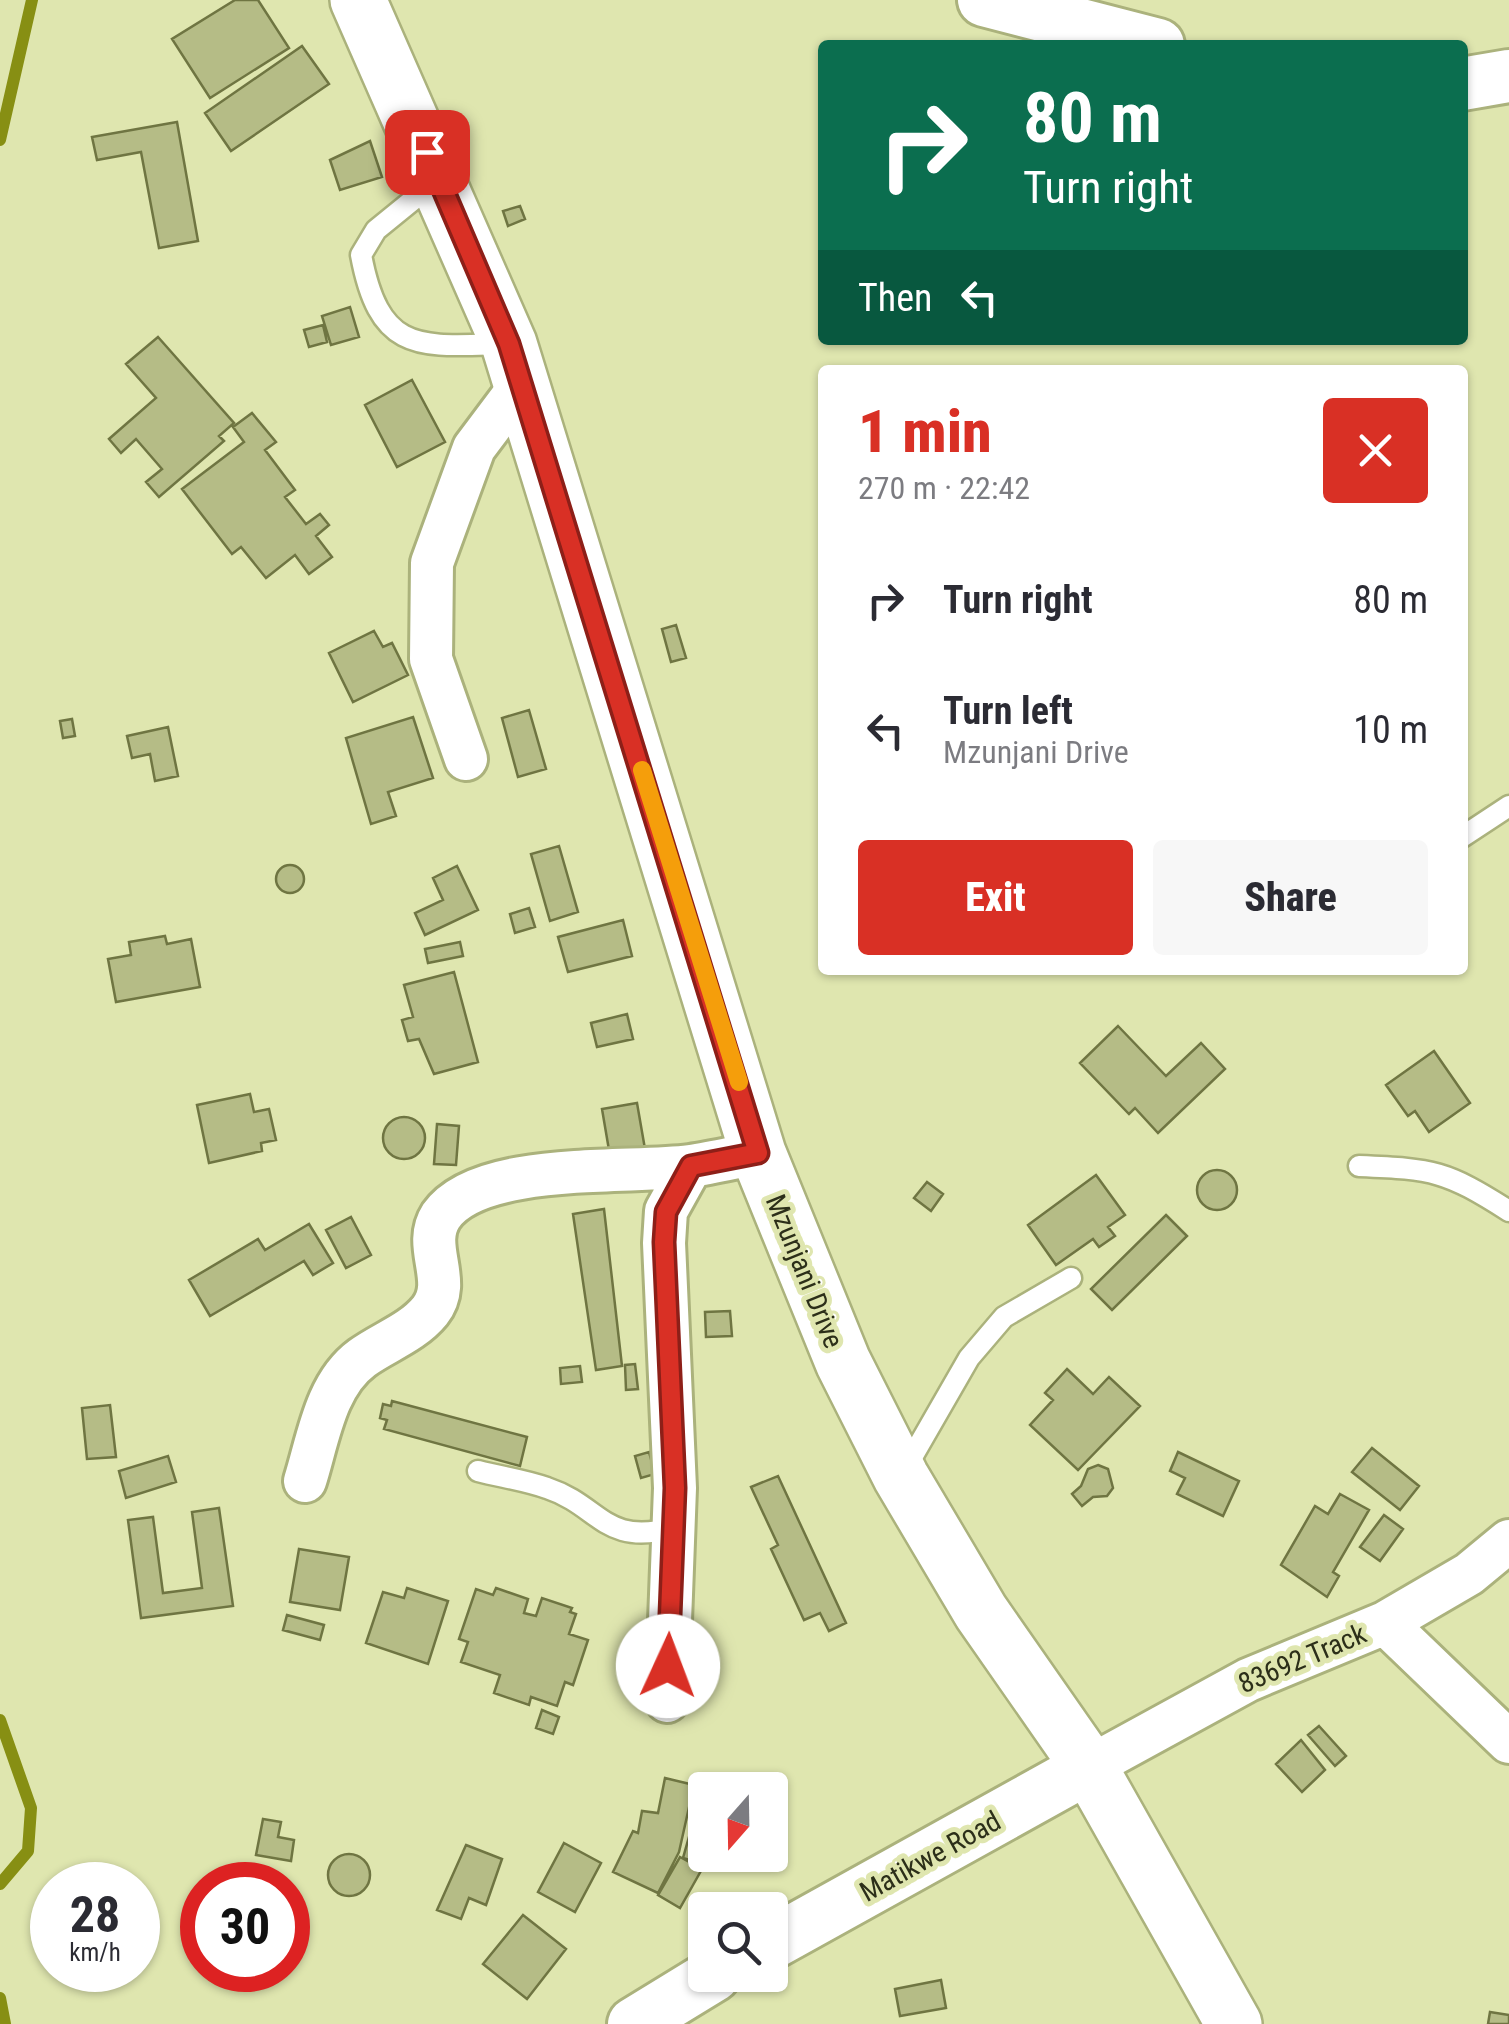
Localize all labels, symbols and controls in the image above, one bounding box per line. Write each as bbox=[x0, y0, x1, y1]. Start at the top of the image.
text: 80 m bbox=[1023, 77, 1162, 159]
icon: right bbox=[858, 80, 988, 210]
pin bbox=[385, 110, 470, 195]
icon: arrive bbox=[400, 125, 455, 180]
text: Turn right bbox=[1023, 161, 1193, 214]
icon: left bbox=[952, 270, 1007, 325]
text: Then bbox=[858, 276, 932, 320]
text: 1 min bbox=[858, 396, 992, 467]
button: close bbox=[1323, 398, 1428, 503]
text: 270 m · 22:42 bbox=[858, 469, 1030, 507]
icon: right bbox=[858, 573, 913, 628]
text: Turn right bbox=[943, 578, 1093, 622]
text: 80 m bbox=[1353, 578, 1428, 622]
text: Turn left bbox=[943, 689, 1073, 733]
icon: left bbox=[858, 703, 913, 758]
text: 10 m bbox=[1353, 708, 1428, 752]
text: Mzunjani Drive bbox=[943, 733, 1129, 771]
button: Exit bbox=[858, 840, 1133, 955]
button: Share bbox=[1153, 840, 1428, 955]
street label: Mzunjani Drive bbox=[759, 1190, 850, 1353]
position arrow bbox=[616, 1614, 720, 1718]
street label: 83692 Track bbox=[1233, 1617, 1371, 1700]
north arrow bbox=[688, 1772, 788, 1872]
map controls bbox=[688, 1772, 788, 1992]
street label: Matikwe Road bbox=[854, 1804, 1006, 1909]
speed limit sign: 30 bbox=[180, 1862, 310, 1992]
text: 28 bbox=[70, 1886, 120, 1944]
button: search bbox=[688, 1892, 788, 1992]
text: km/h bbox=[69, 1938, 121, 1967]

